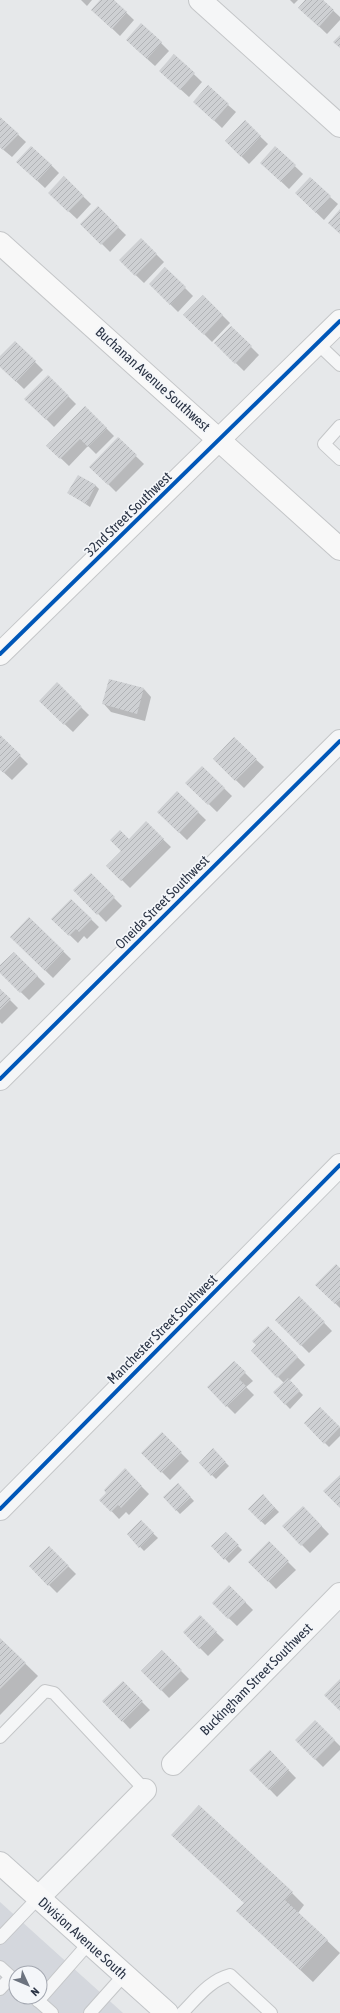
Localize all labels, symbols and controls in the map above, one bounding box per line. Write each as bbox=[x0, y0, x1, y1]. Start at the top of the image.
street label: Buchanan Avenue Southwest bbox=[93, 323, 213, 435]
street label: 32nd Street Southwest bbox=[81, 468, 175, 560]
street label: Oneida Street Southwest bbox=[112, 852, 212, 952]
street label: Manchester Street Southwest bbox=[104, 1271, 220, 1387]
street label: Buckingham Street Southwest bbox=[197, 1620, 315, 1738]
street label: Division Avenue South bbox=[35, 1894, 131, 1982]
north arrow bbox=[8, 1965, 48, 2005]
text: N bbox=[29, 1985, 42, 1998]

